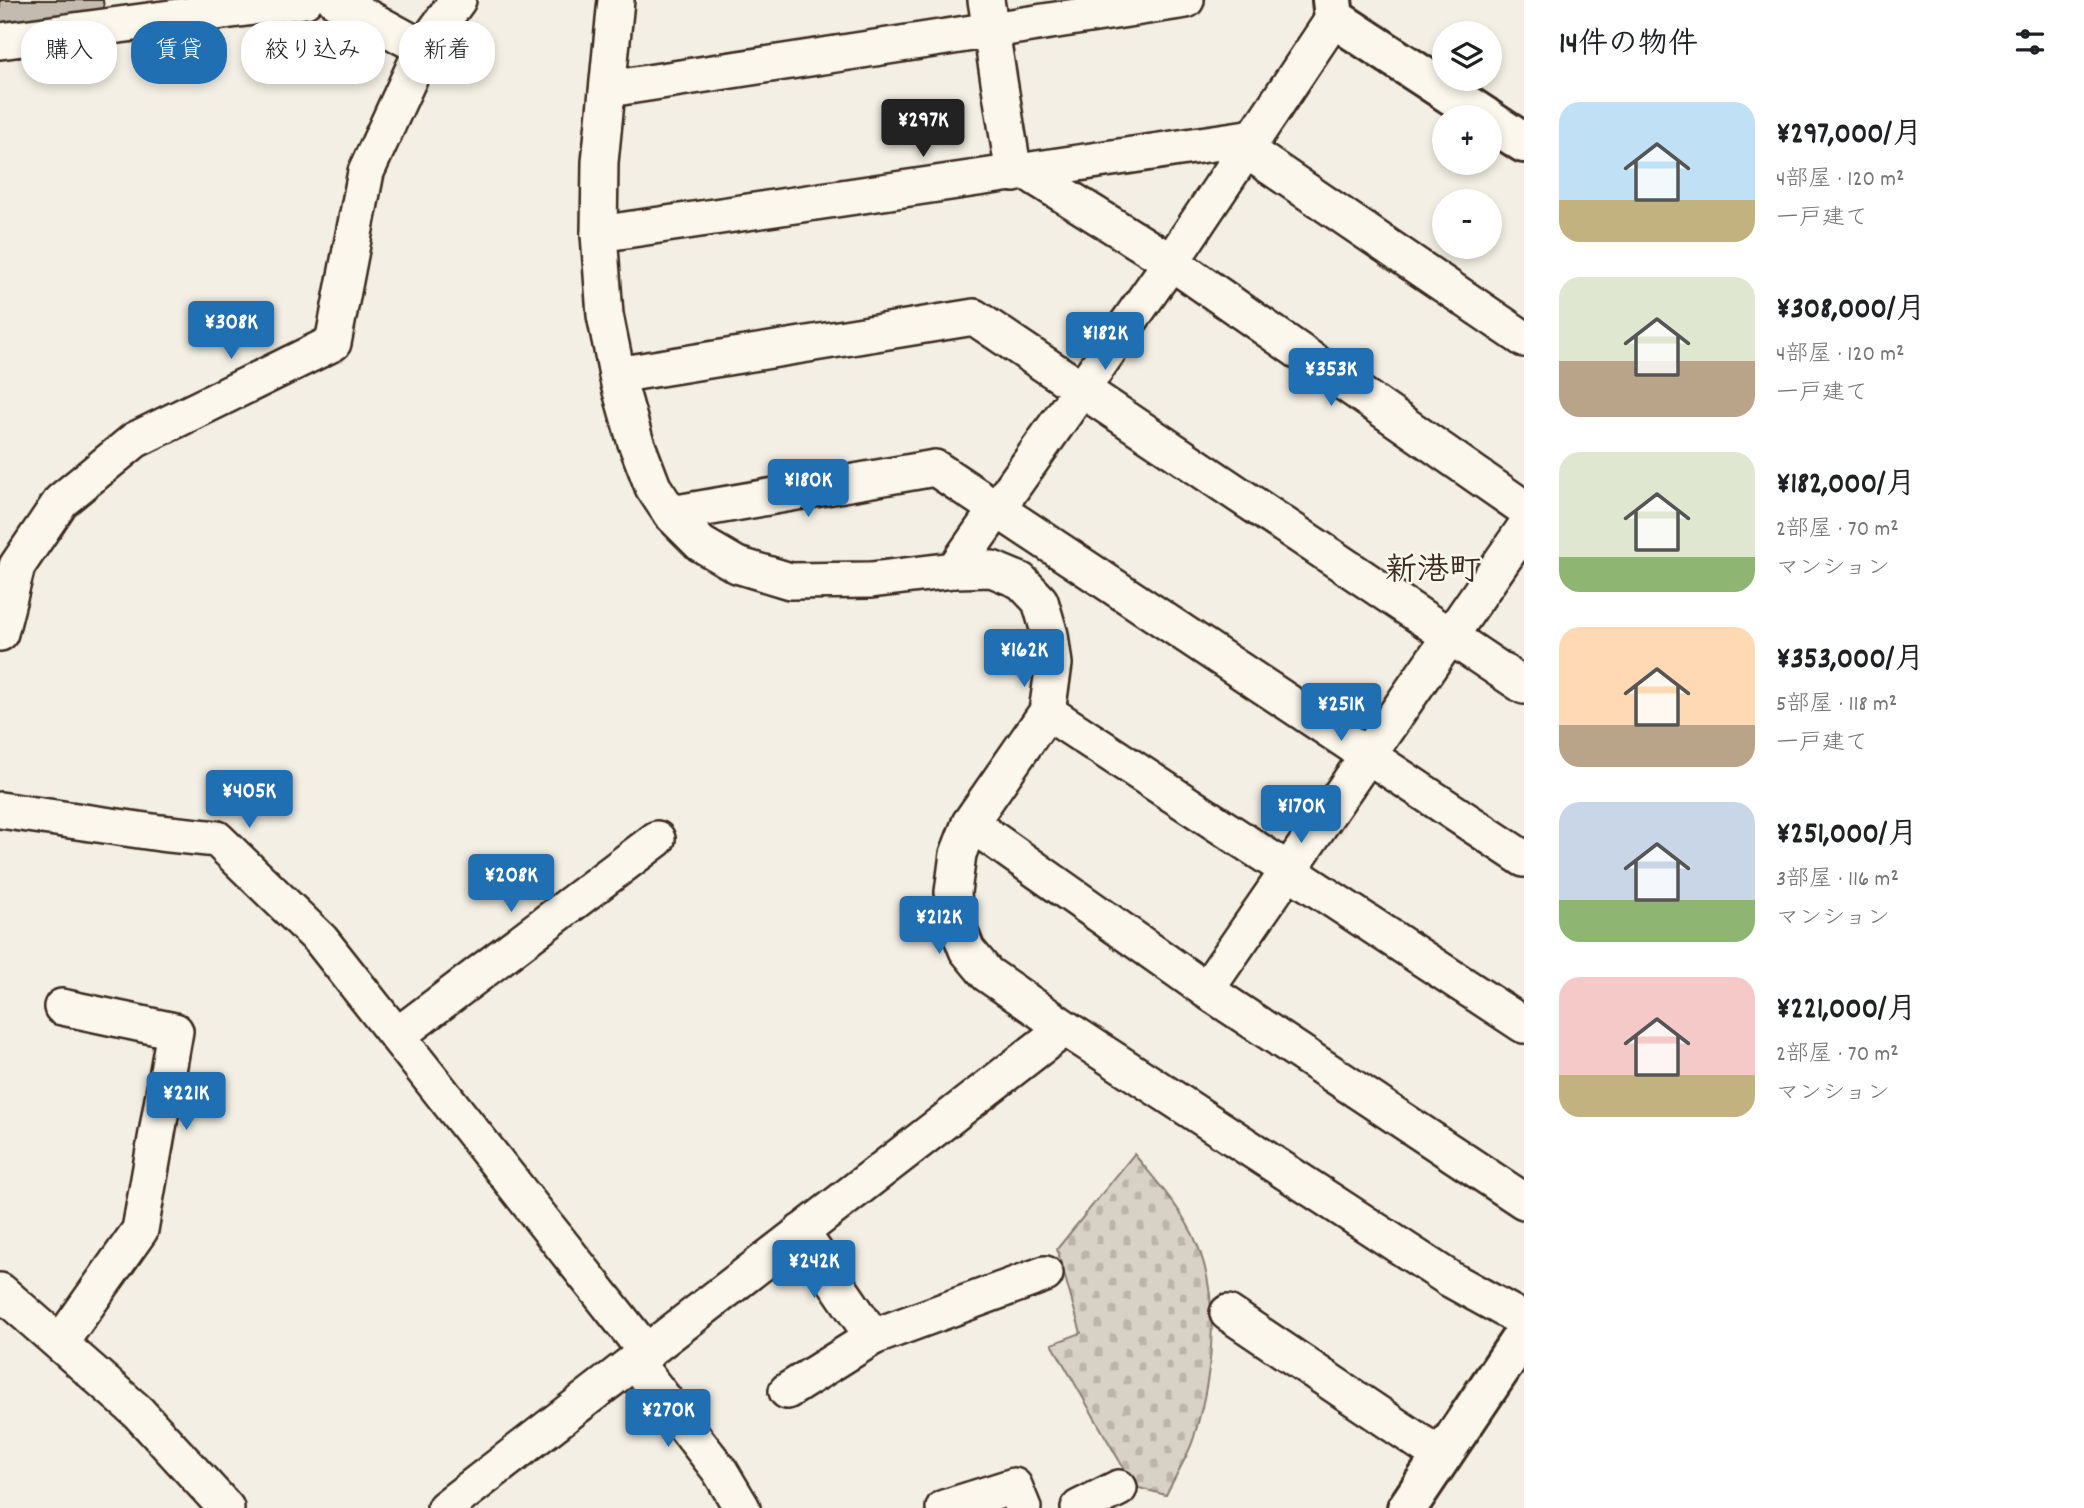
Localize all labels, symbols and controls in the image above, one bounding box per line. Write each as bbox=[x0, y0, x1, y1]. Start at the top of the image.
chip: 購入 bbox=[21, 21, 117, 84]
chip: 賃貸 bbox=[131, 21, 227, 84]
chip: 絞り込み bbox=[241, 21, 385, 84]
chip: 新着 bbox=[399, 21, 495, 84]
map controls bbox=[1432, 21, 1502, 259]
button: layers bbox=[1432, 21, 1502, 91]
icon: filters bbox=[2011, 23, 2049, 61]
text: 14件の物件 bbox=[1559, 25, 1698, 68]
pin: ¥297K bbox=[874, 100, 972, 159]
text: ¥297K bbox=[897, 105, 949, 138]
button: + bbox=[1432, 105, 1502, 175]
text: ¥297,000/月 bbox=[1776, 115, 1922, 158]
icon: home bbox=[1615, 130, 1699, 214]
text: 4部屋 · 120 m² bbox=[1776, 164, 1904, 197]
button: − bbox=[1432, 189, 1502, 259]
text: 一戸建て bbox=[1776, 203, 1868, 236]
text: ¥308,000/月 bbox=[1776, 290, 1926, 333]
pin: ¥308K bbox=[182, 302, 280, 361]
icon: home bbox=[1615, 305, 1699, 389]
text: ¥308K bbox=[204, 307, 258, 340]
pin: ¥182K bbox=[1056, 312, 1154, 372]
text: ¥182K bbox=[1082, 318, 1128, 351]
text: 4部屋 · 120 m² bbox=[1776, 339, 1904, 372]
pin: ¥353K bbox=[1282, 348, 1380, 408]
text: ¥353K bbox=[1305, 354, 1357, 387]
text: 一戸建て bbox=[1776, 378, 1868, 411]
pin: ¥180K bbox=[759, 460, 857, 519]
text: ¥180K bbox=[784, 465, 832, 498]
text: ¥182,000/月 bbox=[1776, 465, 1916, 508]
icon: home bbox=[1615, 480, 1699, 564]
text: 2部屋 · 70 m² bbox=[1776, 514, 1899, 547]
district label: 新港町 bbox=[1385, 550, 1481, 596]
text: マンション bbox=[1776, 553, 1890, 586]
pin: ¥162K bbox=[975, 630, 1073, 689]
text: ¥162K bbox=[1000, 635, 1048, 668]
text: ¥353,000/月 bbox=[1776, 640, 1924, 683]
icon: home bbox=[1615, 655, 1699, 739]
pin: ¥251K bbox=[1292, 684, 1390, 743]
text: ¥251K bbox=[1317, 689, 1365, 722]
text: 5部屋 · 118 m² bbox=[1776, 689, 1897, 722]
text: 一戸建て bbox=[1776, 728, 1868, 761]
pin: ¥405K bbox=[200, 770, 298, 830]
text: ¥405K bbox=[222, 776, 276, 809]
pin: ¥170K bbox=[1252, 786, 1350, 845]
text: ¥170K bbox=[1277, 791, 1325, 824]
text: ¥251,000/月 bbox=[1776, 815, 1917, 858]
icon: home bbox=[1615, 830, 1699, 914]
pin: ¥208K bbox=[462, 855, 560, 914]
text: ¥208K bbox=[484, 860, 538, 893]
text: 3部屋 · 116 m² bbox=[1776, 864, 1899, 897]
pin: ¥212K bbox=[890, 897, 988, 956]
text: ¥212K bbox=[916, 902, 962, 935]
text: マンション bbox=[1776, 903, 1890, 936]
text: ¥221,000/月 bbox=[1776, 990, 1917, 1033]
icon: home bbox=[1615, 1005, 1699, 1089]
text: 2部屋 · 70 m² bbox=[1776, 1039, 1899, 1072]
pin: ¥221K bbox=[137, 1072, 235, 1132]
text: ¥221K bbox=[163, 1078, 209, 1111]
text: マンション bbox=[1776, 1078, 1890, 1111]
pin: ¥242K bbox=[765, 1240, 863, 1300]
text: ¥242K bbox=[788, 1246, 840, 1279]
pin: ¥270K bbox=[619, 1390, 717, 1449]
text: ¥270K bbox=[641, 1395, 695, 1428]

